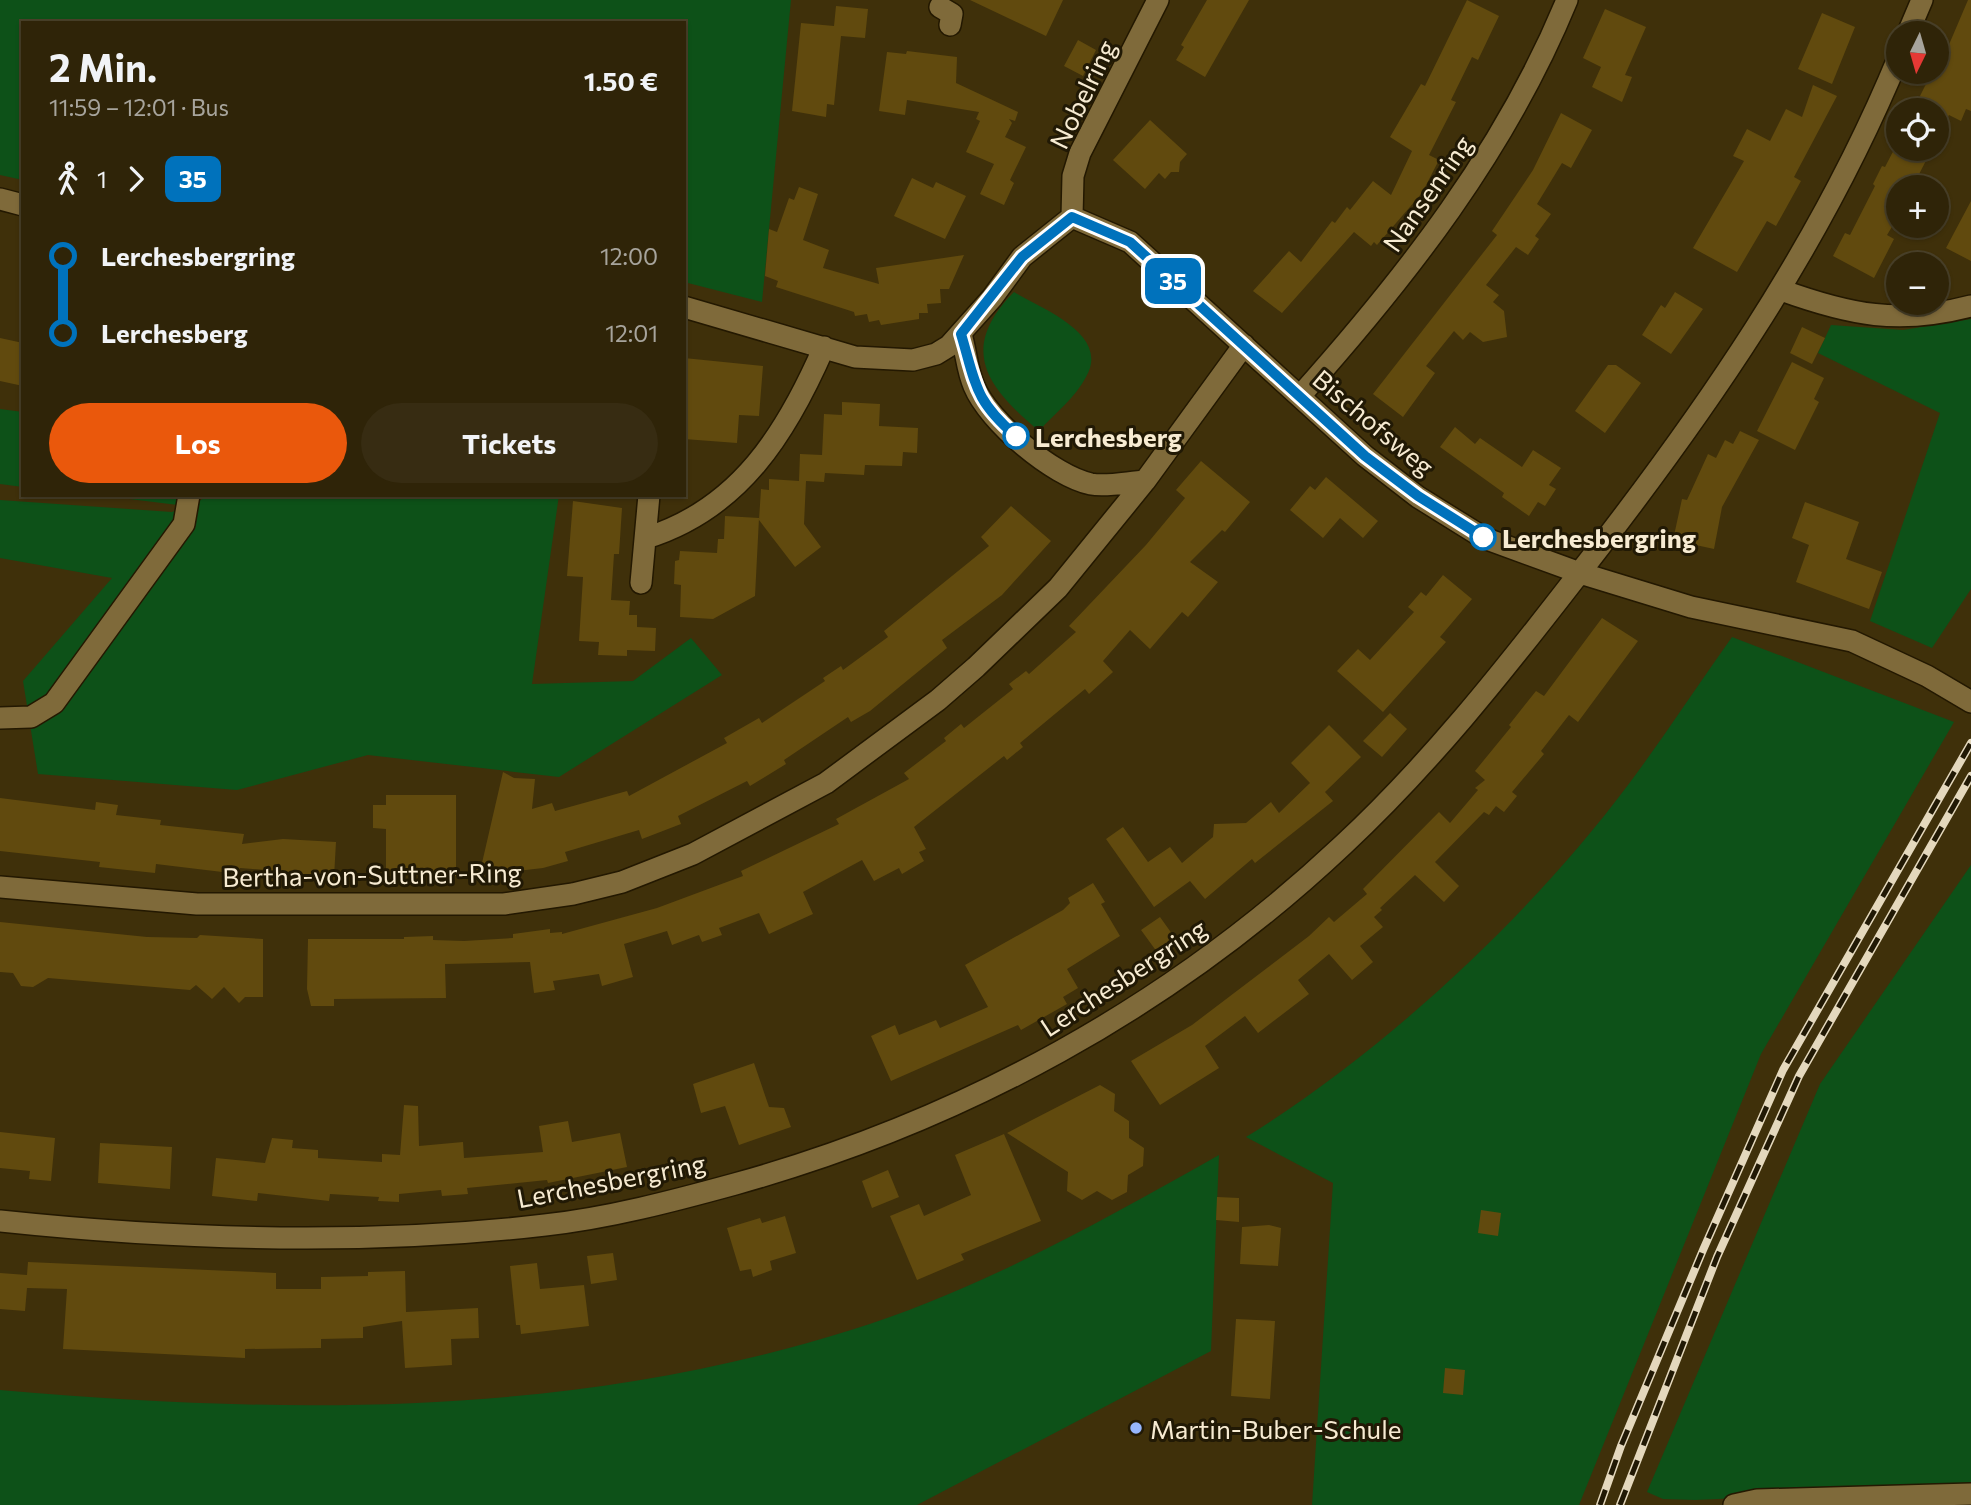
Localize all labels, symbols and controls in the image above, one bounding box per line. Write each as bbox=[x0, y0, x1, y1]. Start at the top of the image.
north arrow bbox=[1886, 21, 1950, 84]
map controls bbox=[1886, 21, 1949, 315]
street label: Nobelring bbox=[1042, 35, 1122, 153]
text: 2 Min. bbox=[49, 43, 157, 90]
text: 1.50 € bbox=[584, 65, 658, 96]
text: 11:59 – 12:01 · Bus bbox=[49, 93, 229, 121]
button: locate bbox=[1886, 98, 1949, 161]
street label: Nansenring bbox=[1376, 129, 1478, 257]
icon: walk bbox=[49, 160, 87, 198]
icon: forward bbox=[117, 160, 155, 198]
text: 35 bbox=[179, 164, 207, 193]
text: 1 bbox=[97, 165, 107, 193]
button: + bbox=[1886, 175, 1949, 238]
text: Lerchesbergring bbox=[101, 240, 295, 271]
text: 12:00 bbox=[600, 242, 658, 270]
button: − bbox=[1886, 252, 1949, 315]
line badge: 35 bbox=[1142, 258, 1204, 304]
text: 35 bbox=[1159, 266, 1187, 295]
text: Lerchesberg bbox=[101, 317, 248, 348]
text: 12:01 bbox=[605, 319, 658, 347]
street label: Bischofsweg bbox=[1307, 363, 1441, 481]
button: Los bbox=[49, 403, 347, 483]
button: Tickets bbox=[361, 403, 658, 483]
place label: Lerchesberg bbox=[1035, 421, 1182, 452]
marker: Lerchesberg bbox=[1003, 423, 1029, 449]
place label: Lerchesbergring bbox=[1502, 522, 1696, 553]
marker: Lerchesbergring bbox=[1470, 524, 1496, 550]
street label: Bertha-von-Suttner-Ring bbox=[222, 856, 522, 892]
street label: Lerchesbergring bbox=[1034, 912, 1212, 1042]
street label: Lerchesbergring bbox=[514, 1147, 708, 1213]
place label: Martin-Buber-Schule bbox=[1150, 1413, 1401, 1444]
marker: Martin-Buber-Schule bbox=[1128, 1420, 1144, 1436]

